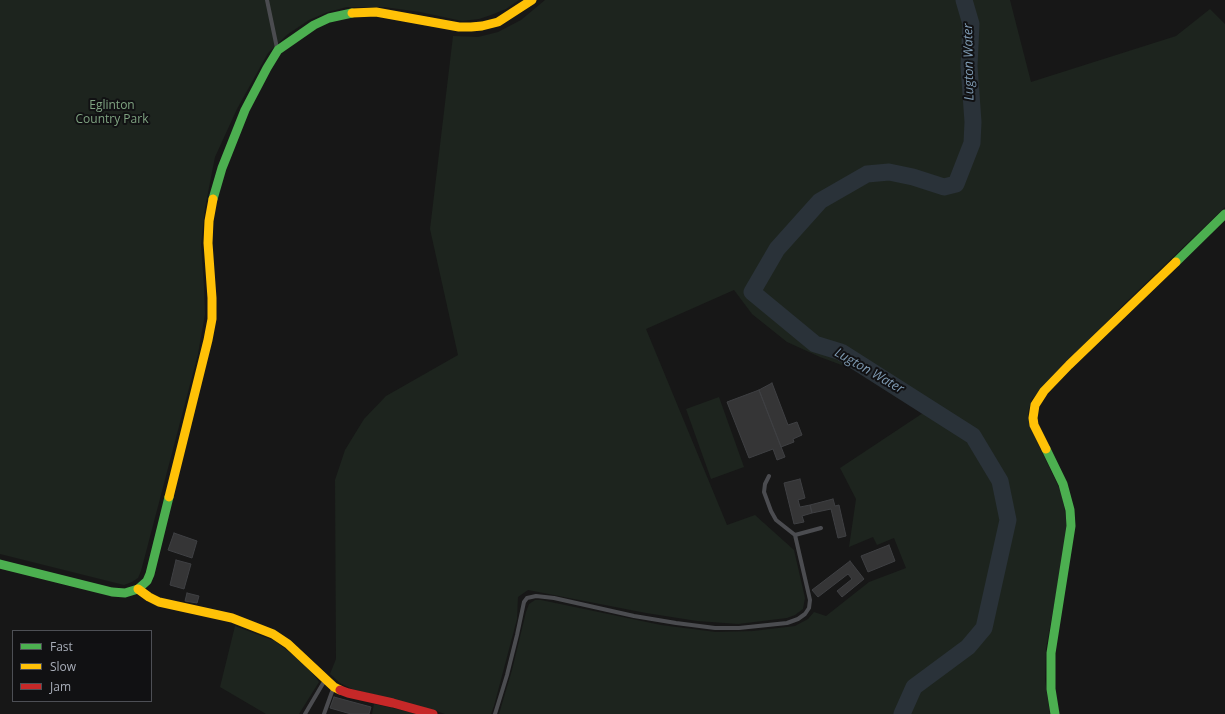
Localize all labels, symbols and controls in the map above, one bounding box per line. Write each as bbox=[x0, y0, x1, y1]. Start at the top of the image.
water label: Lugton Water bbox=[961, 23, 977, 101]
park label: Eglinton Country Park bbox=[76, 99, 148, 127]
water label: Lugton Water bbox=[832, 345, 906, 397]
legend bbox=[12, 630, 152, 702]
text: Fast bbox=[50, 638, 73, 655]
text: Slow bbox=[50, 658, 76, 675]
text: Jam bbox=[50, 678, 71, 695]

